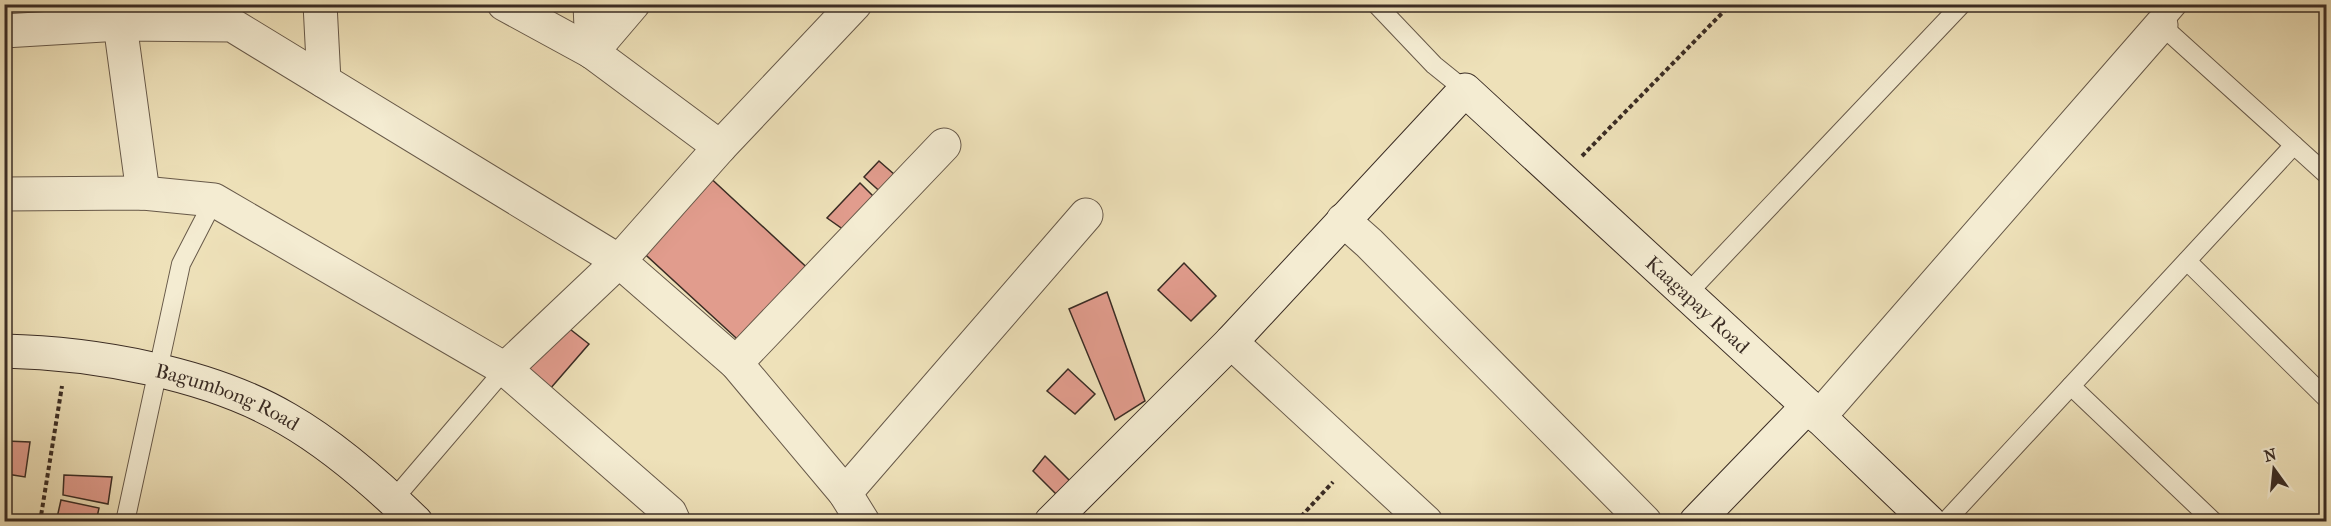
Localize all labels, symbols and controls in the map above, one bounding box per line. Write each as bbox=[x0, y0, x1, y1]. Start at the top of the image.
street label: Kaagapay Road bbox=[1641, 251, 1755, 359]
street label: Bagumbong Road bbox=[154, 359, 305, 436]
north arrow bbox=[2244, 439, 2304, 499]
text: N bbox=[2262, 444, 2279, 466]

